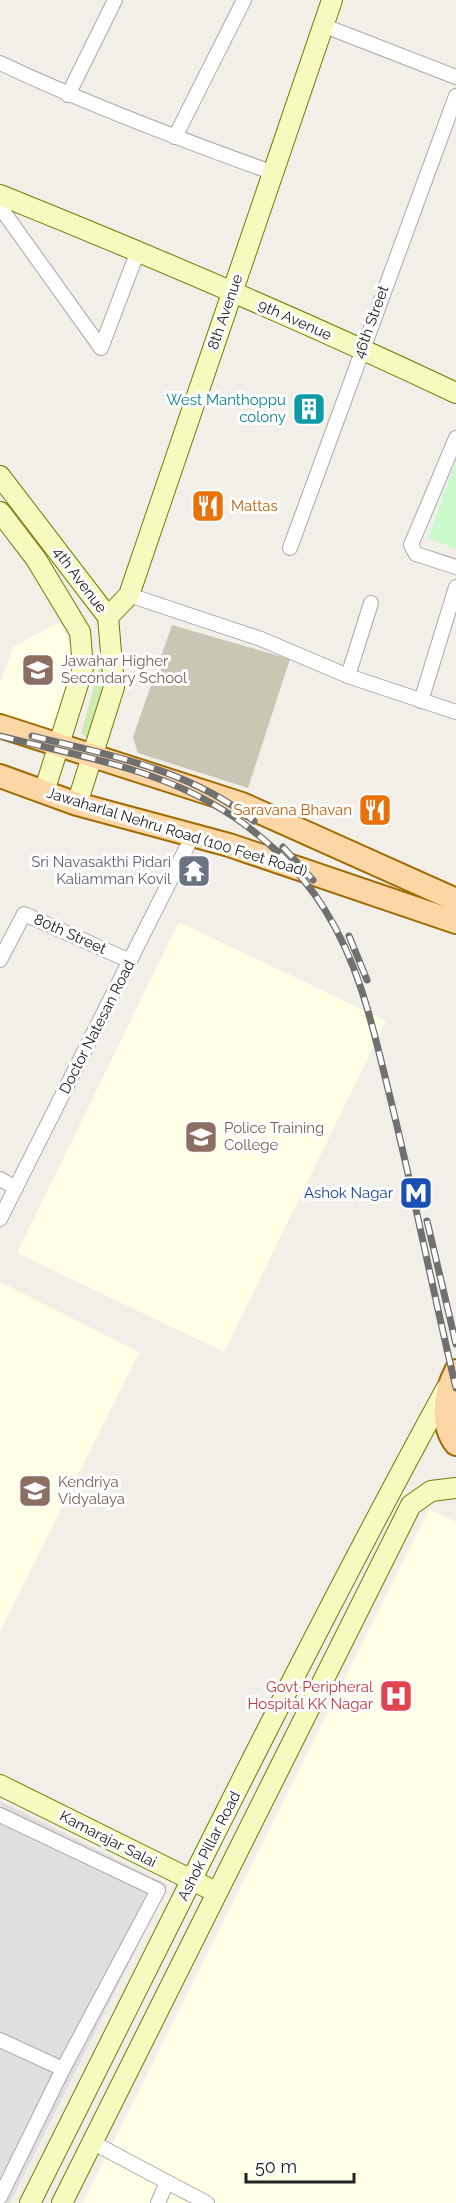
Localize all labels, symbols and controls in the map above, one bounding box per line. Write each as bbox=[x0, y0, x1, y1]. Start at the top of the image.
street label: 8th Avenue bbox=[204, 272, 246, 352]
street label: 46th Street bbox=[349, 283, 393, 361]
street label: 9th Avenue bbox=[255, 296, 335, 344]
place label: West Manthoppu colony bbox=[166, 391, 286, 426]
building icon: West Manthoppu colony bbox=[291, 391, 327, 427]
restaurant icon: Mattas bbox=[190, 488, 226, 524]
place label: Mattas bbox=[231, 497, 278, 515]
street label: 4th Avenue bbox=[49, 543, 111, 617]
school or university icon: Jawahar Higher Secondary School bbox=[20, 652, 56, 688]
place label: Jawahar Higher Secondary School bbox=[61, 652, 188, 687]
street label: Jawaharlal Nehru Road (100 Feet Road) bbox=[45, 784, 309, 880]
restaurant icon: Saravana Bhavan bbox=[357, 792, 393, 828]
place label: Saravana Bhavan bbox=[233, 801, 352, 819]
place label: Sri Navasakthi Pidari Kaliamman Kovil bbox=[31, 853, 172, 888]
temple icon: Sri Navasakthi Pidari Kaliamman Kovil bbox=[176, 853, 212, 889]
street label: 80th Street bbox=[31, 910, 109, 958]
street label: Doctor Natesan Road bbox=[55, 957, 139, 1097]
school or university icon: Police Training College bbox=[183, 1119, 219, 1155]
place label: Police Training College bbox=[224, 1119, 324, 1154]
metro station icon: Ashok Nagar bbox=[398, 1175, 434, 1211]
place label: Ashok Nagar bbox=[304, 1184, 394, 1202]
school or university icon: Kendriya Vidyalaya bbox=[17, 1473, 53, 1509]
place label: Kendriya Vidyalaya bbox=[58, 1473, 125, 1508]
place label: Govt Peripheral Hospital KK Nagar bbox=[247, 1678, 374, 1713]
hospital icon: Govt Peripheral Hospital KK Nagar bbox=[378, 1678, 414, 1714]
street label: Ashok Pillar Road bbox=[174, 1788, 244, 1904]
street label: Kamarajar Salai bbox=[57, 1807, 159, 1871]
scale bar bbox=[246, 2146, 354, 2184]
text: 50 m bbox=[255, 2156, 297, 2177]

